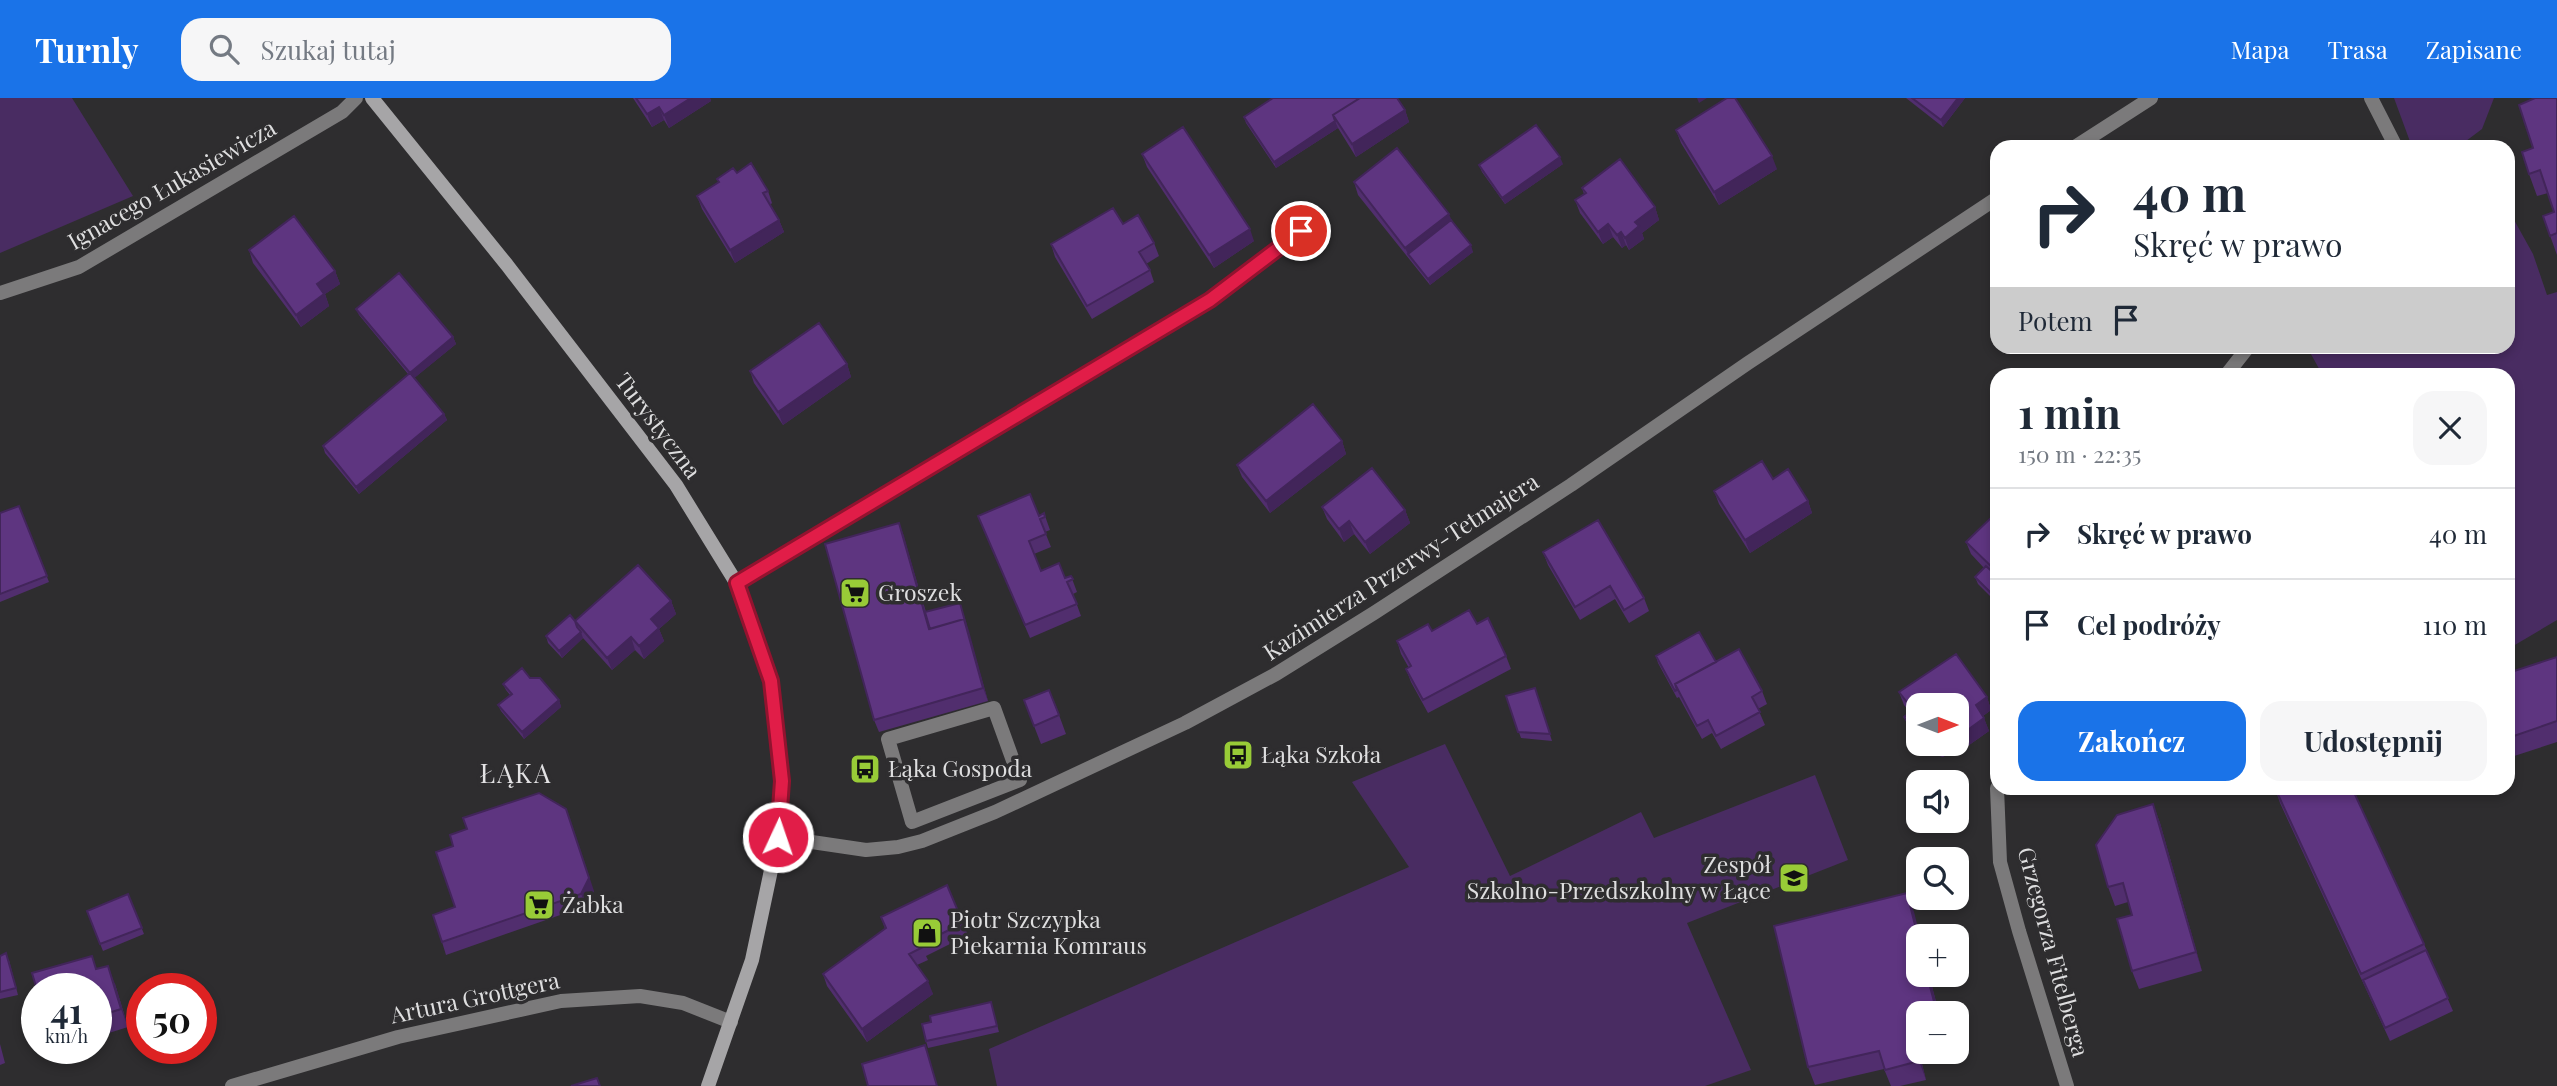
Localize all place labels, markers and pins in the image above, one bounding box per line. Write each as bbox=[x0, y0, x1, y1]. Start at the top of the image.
pin bbox=[1271, 201, 1331, 261]
supermarket icon: Groszek bbox=[838, 576, 872, 610]
place label: Groszek bbox=[878, 576, 962, 607]
bus stop icon: Łąka Szkoła bbox=[1221, 738, 1255, 772]
place label: Łąka Szkoła bbox=[1261, 738, 1382, 769]
bus stop icon: Łąka Gospoda bbox=[848, 752, 882, 786]
place label: Łąka Gospoda bbox=[888, 752, 1033, 783]
place label: Zespół Szkolno-Przedszkolny w Łące bbox=[1467, 848, 1771, 905]
school or university icon: Zespół Szkolno-Przedszkolny w Łące bbox=[1777, 861, 1811, 895]
supermarket icon: Żabka bbox=[522, 888, 556, 922]
place label: Żabka bbox=[562, 888, 624, 919]
place label: Piotr Szczypka Piekarnia Komraus bbox=[950, 903, 1147, 960]
shop icon: Piotr Szczypka Piekarnia Komraus bbox=[910, 916, 944, 950]

